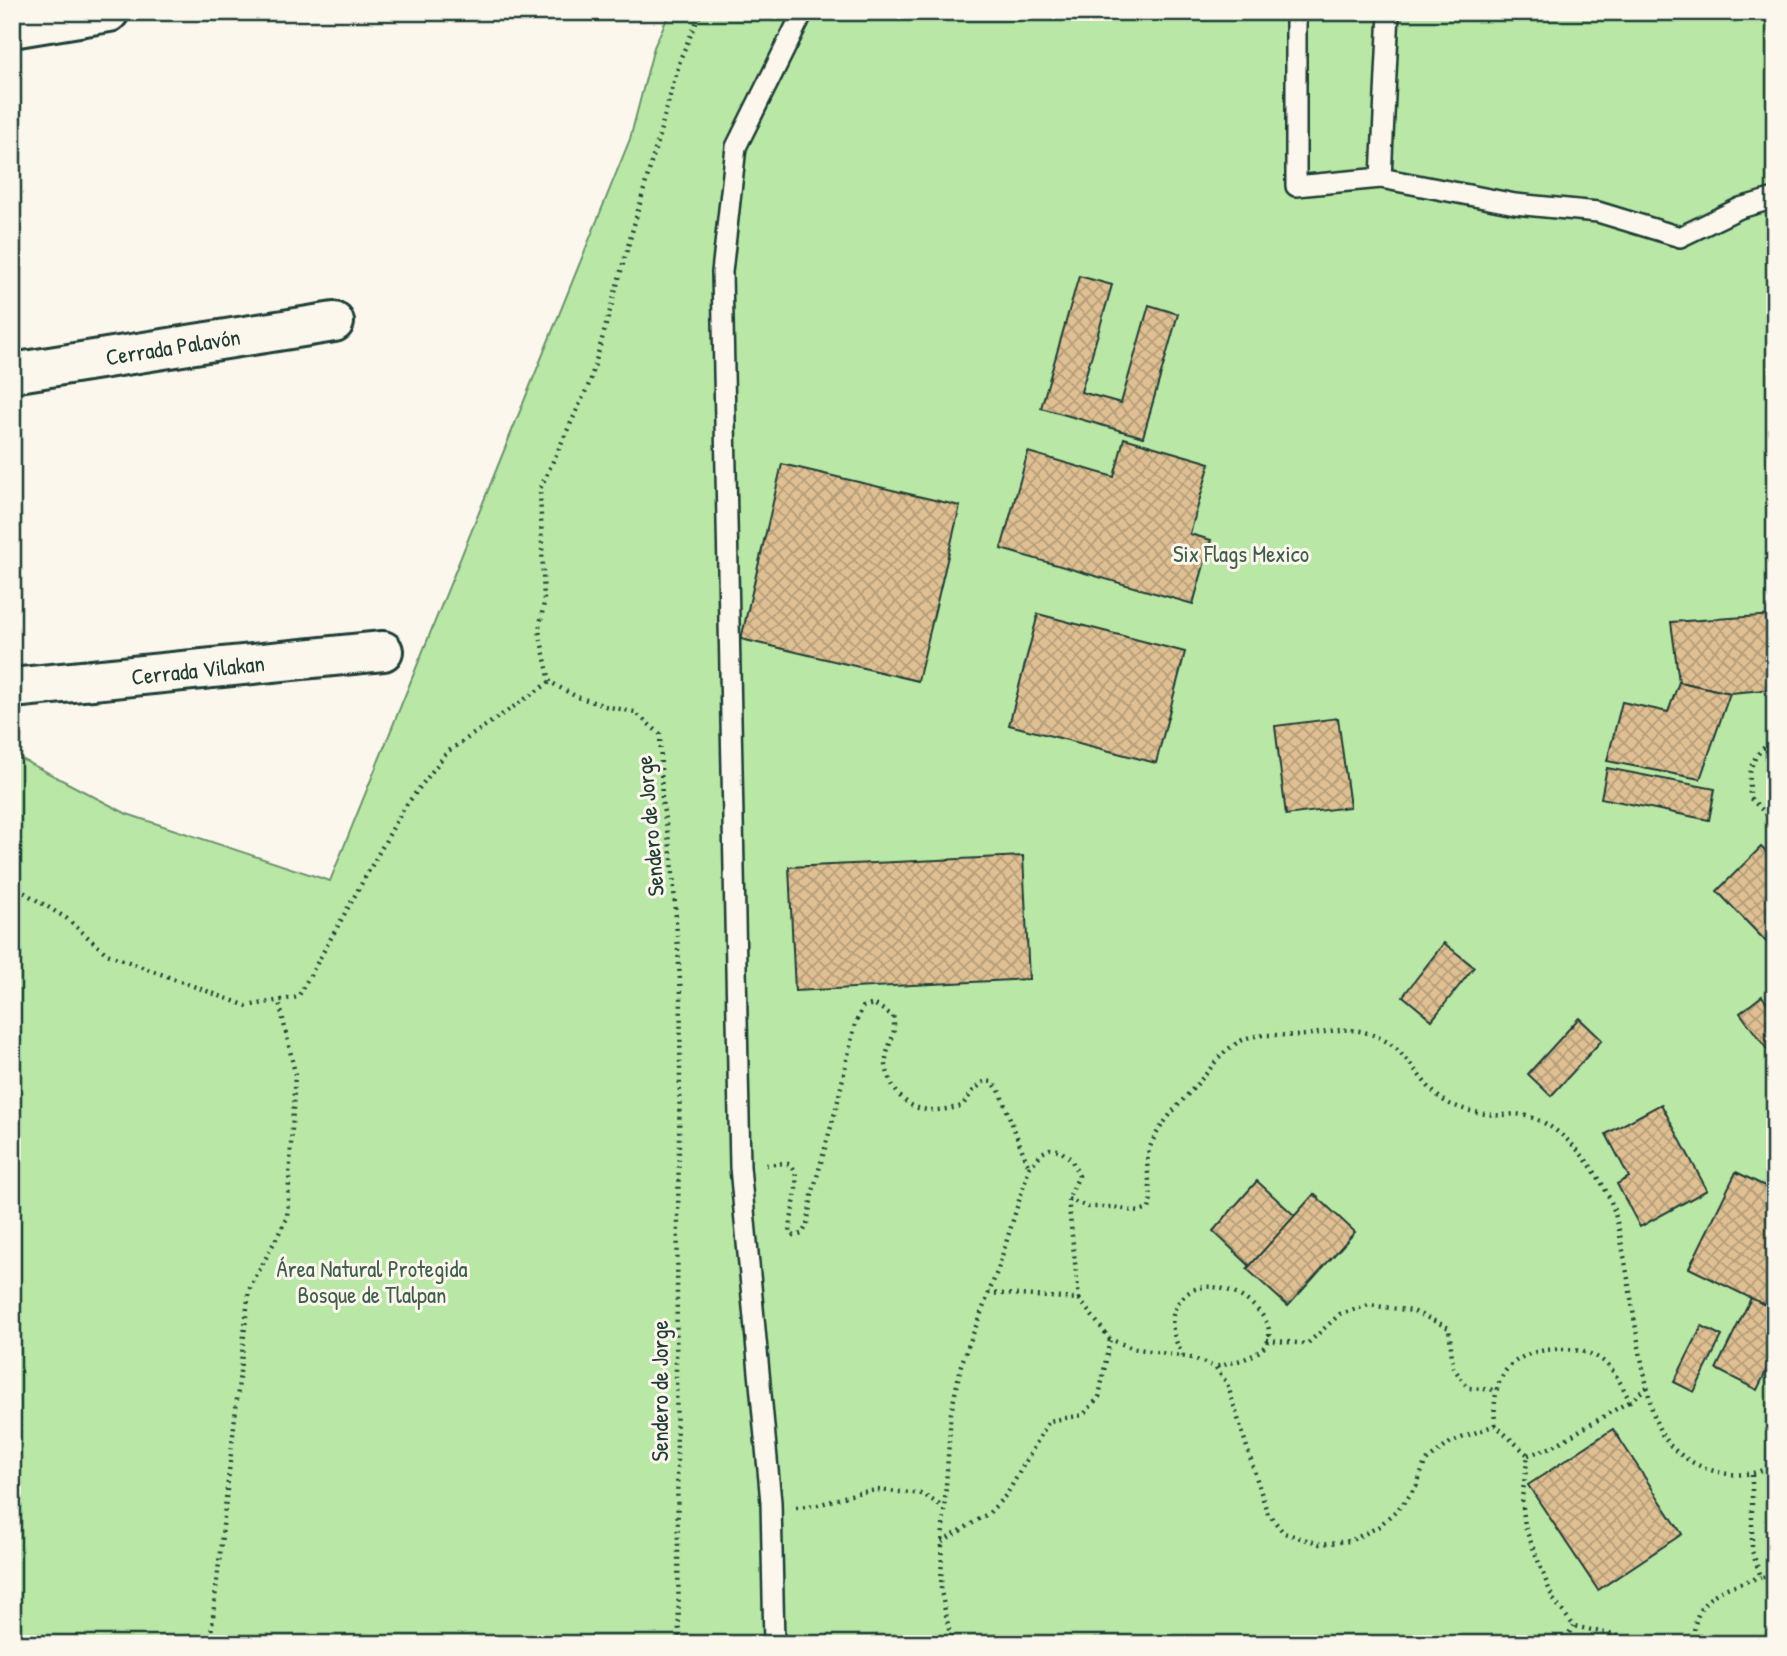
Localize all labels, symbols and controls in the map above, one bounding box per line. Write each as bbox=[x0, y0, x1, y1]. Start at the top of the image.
street label: Cerrada Palavón bbox=[103, 321, 242, 372]
park label: Six Flags Mexico bbox=[1173, 538, 1309, 569]
street label: Cerrada Vilakan bbox=[130, 647, 266, 692]
street label: Sendero de Jorge bbox=[628, 754, 671, 898]
park label: Área Natural Protegida Bosque de Tlalpan bbox=[277, 1253, 467, 1310]
street label: Sendero de Jorge bbox=[644, 1320, 675, 1462]

